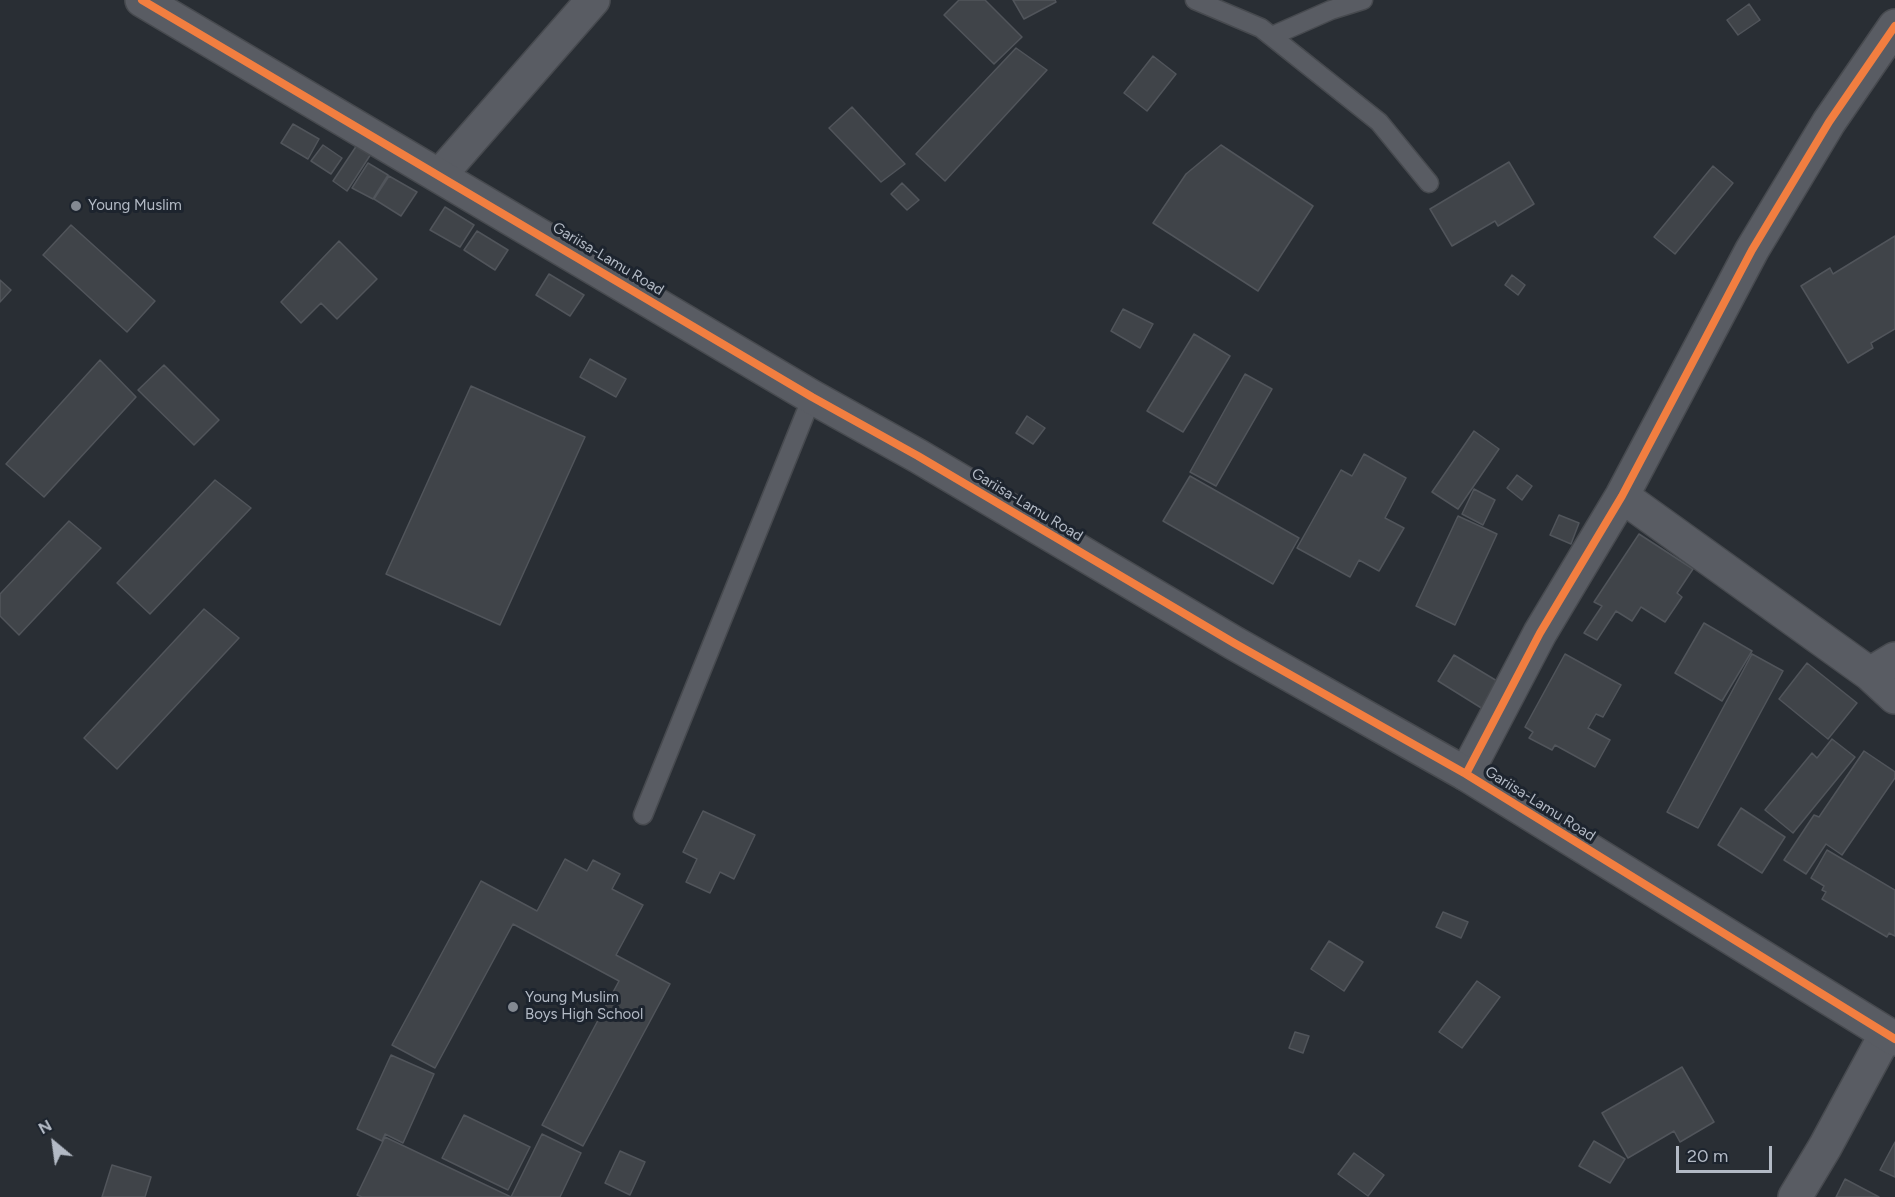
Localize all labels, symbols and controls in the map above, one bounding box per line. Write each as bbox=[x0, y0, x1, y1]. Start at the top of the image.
place label: Young Muslim bbox=[88, 197, 182, 215]
marker: Young Muslim bbox=[69, 199, 83, 213]
street label: Gariisa-Lamu Road bbox=[549, 219, 667, 299]
street label: Gariisa-Lamu Road bbox=[968, 465, 1086, 545]
street label: Gariisa-Lamu Road bbox=[1481, 763, 1599, 845]
place label: Young Muslim Boys High School bbox=[525, 989, 643, 1024]
marker: Young Muslim Boys High School bbox=[506, 1000, 520, 1014]
north arrow bbox=[24, 1113, 84, 1173]
text: N bbox=[35, 1116, 55, 1138]
scale bar bbox=[1679, 1134, 1775, 1172]
text: 20 m bbox=[1687, 1145, 1728, 1167]

